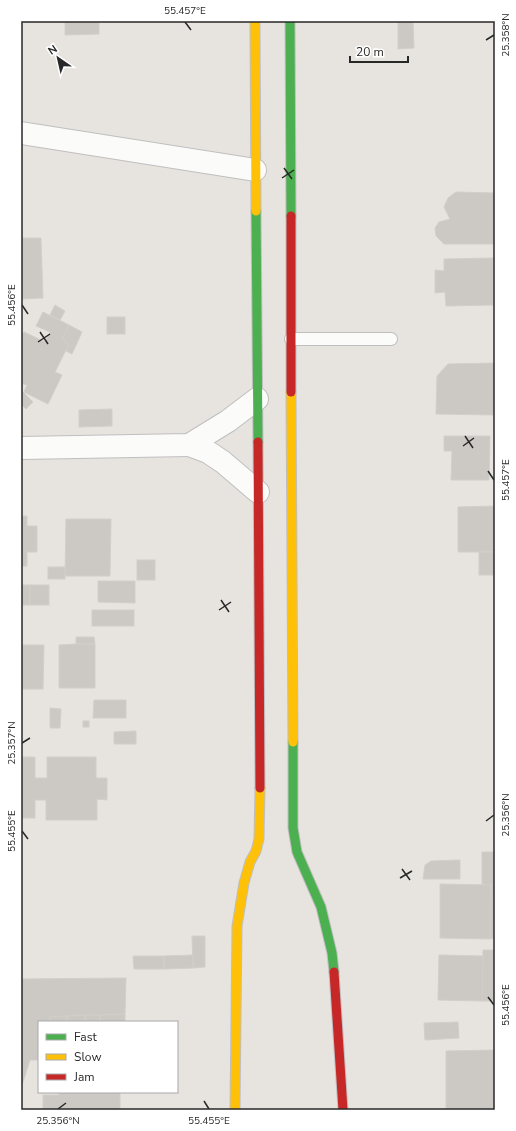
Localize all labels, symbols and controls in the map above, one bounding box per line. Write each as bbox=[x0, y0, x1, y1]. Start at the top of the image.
text: 55.457°E bbox=[164, 4, 206, 18]
text: 25.358°N bbox=[499, 13, 513, 57]
north arrow bbox=[38, 38, 78, 78]
scale bar bbox=[350, 38, 408, 64]
text: N bbox=[45, 42, 60, 59]
text: 20 m bbox=[356, 44, 384, 60]
text: 55.456°E bbox=[5, 284, 19, 326]
text: 55.457°E bbox=[499, 459, 513, 501]
text: 25.357°N bbox=[5, 721, 19, 765]
text: 25.356°N bbox=[499, 793, 513, 837]
text: 55.455°E bbox=[5, 810, 19, 852]
text: 55.456°E bbox=[499, 984, 513, 1026]
legend bbox=[38, 1021, 178, 1093]
text: Fast bbox=[74, 1029, 97, 1045]
text: Slow bbox=[74, 1049, 102, 1065]
text: Jam bbox=[73, 1069, 95, 1085]
text: 25.356°N bbox=[36, 1114, 80, 1128]
text: 55.455°E bbox=[188, 1114, 230, 1128]

